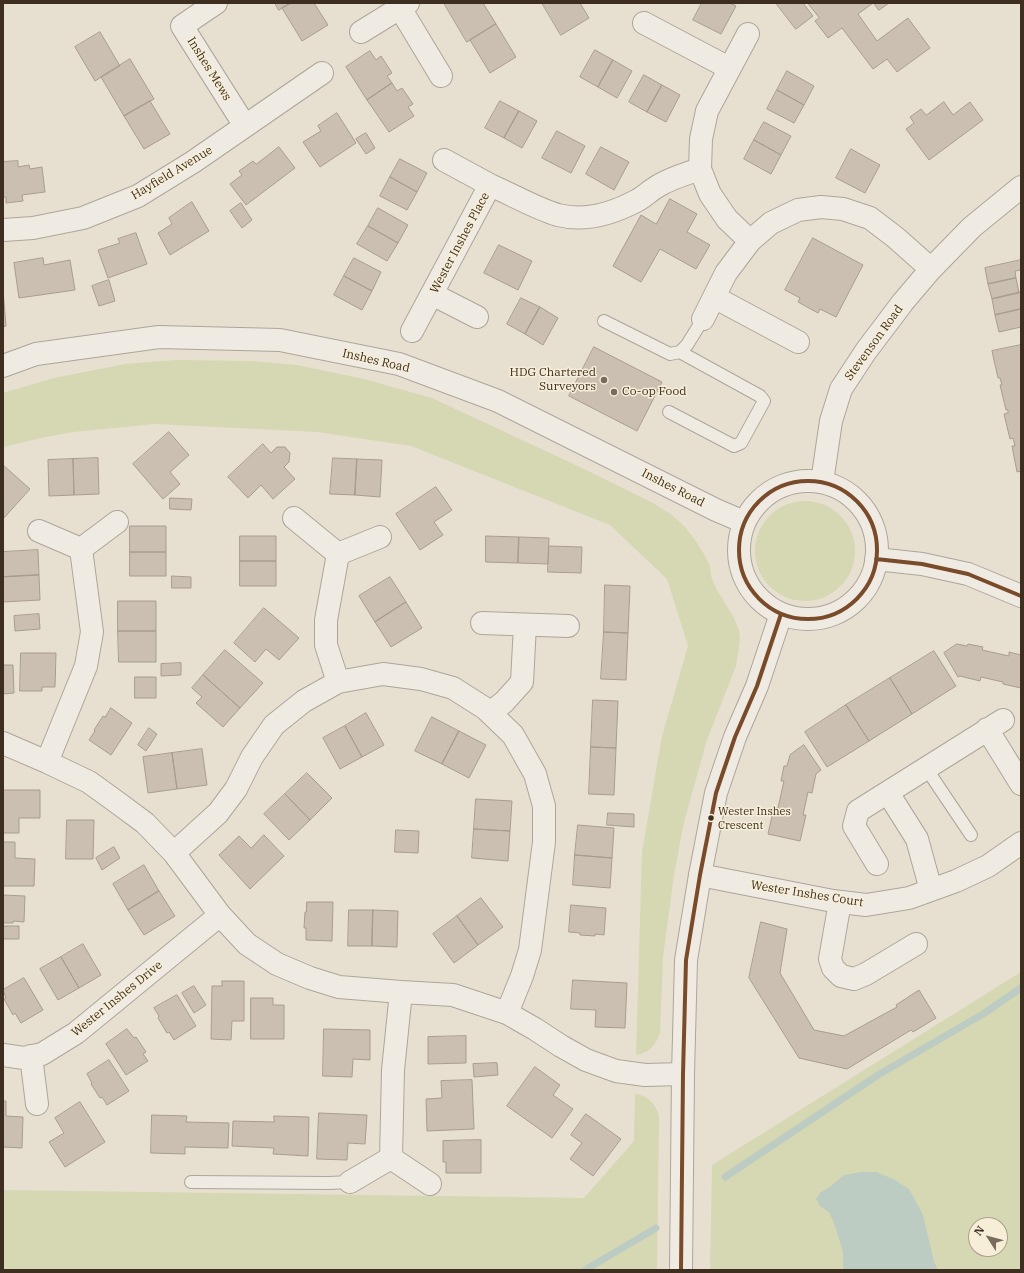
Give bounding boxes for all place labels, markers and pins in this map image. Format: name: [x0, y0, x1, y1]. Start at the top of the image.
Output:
place label: HDG Chartered Surveyors: [509, 366, 596, 394]
marker: HDG Chartered Surveyors: [599, 375, 609, 385]
place label: Co-op Food: [622, 385, 687, 399]
marker: Co-op Food: [609, 387, 619, 397]
place label: Wester Inshes Crescent: [718, 805, 791, 831]
marker: Wester Inshes Crescent: [706, 813, 716, 823]

